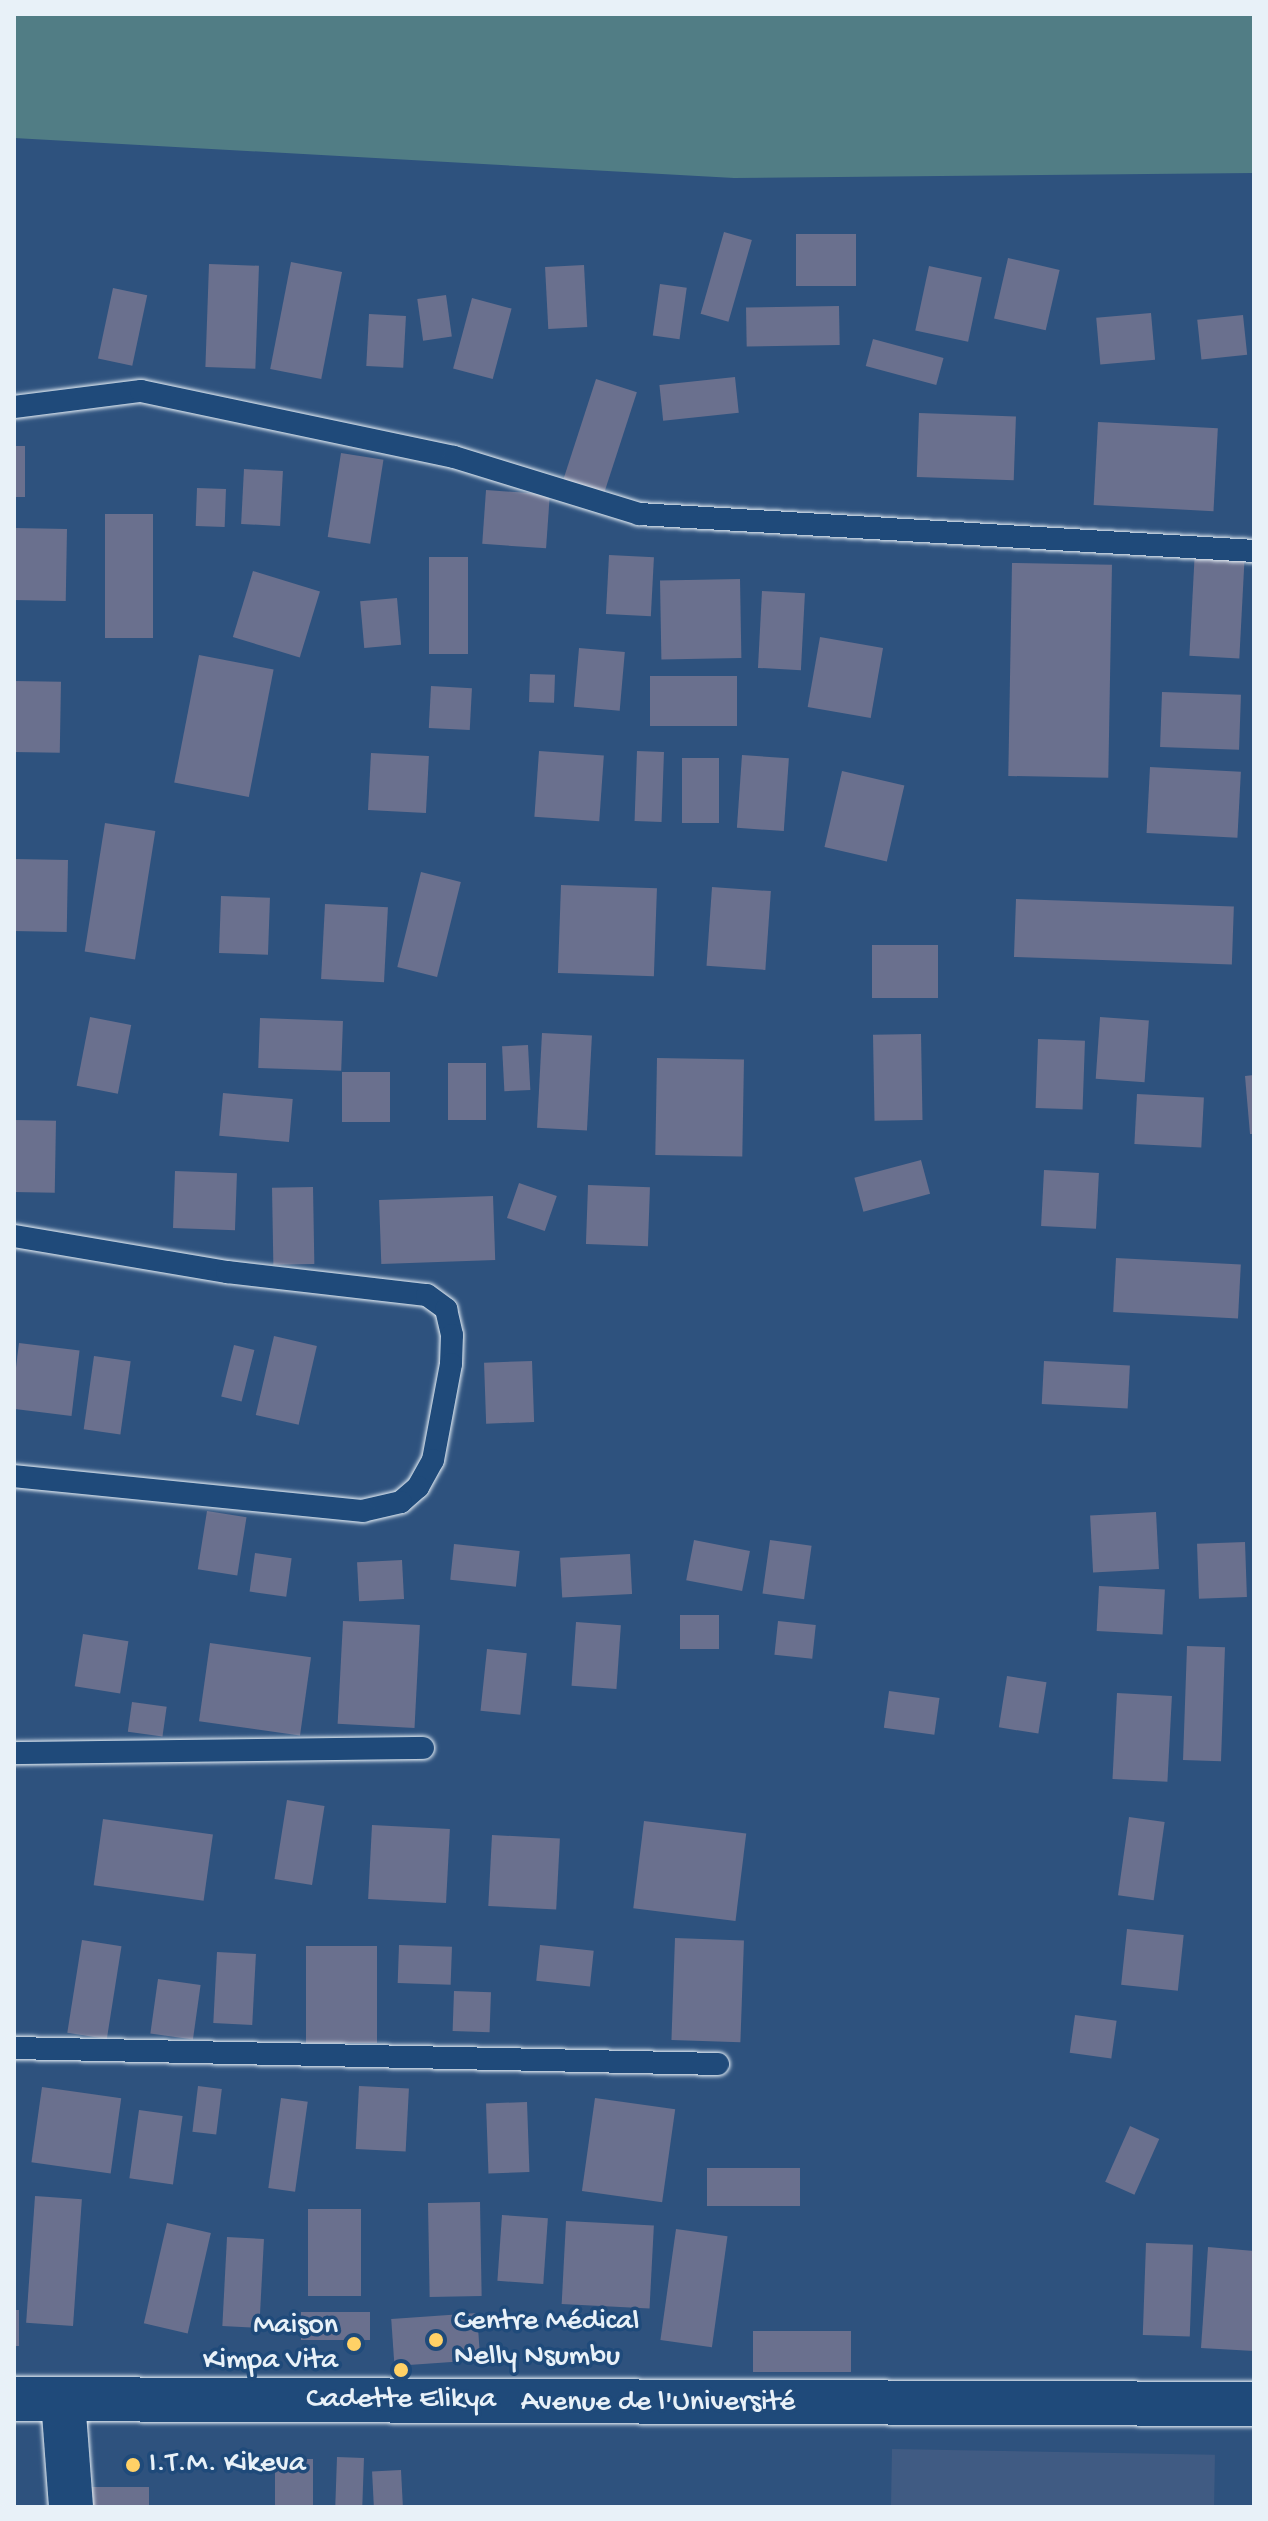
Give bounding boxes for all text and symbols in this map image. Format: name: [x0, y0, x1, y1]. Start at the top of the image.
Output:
place label: Centre Médical Nelly Nsumbu: [454, 2305, 639, 2376]
place label: Maison Kimpa Vita: [203, 2309, 338, 2380]
marker: Centre Médical Nelly Nsumbu: [425, 2329, 447, 2351]
marker: Maison Kimpa Vita: [345, 2335, 363, 2353]
marker: Cadette Elikya: [392, 2361, 410, 2379]
place label: Cadette Elikya: [306, 2383, 496, 2419]
street label: Avenue de l'Université: [521, 2386, 795, 2422]
place label: I.T.M. Kikeva: [149, 2447, 306, 2483]
marker: I.T.M. Kikeva: [124, 2456, 142, 2474]

